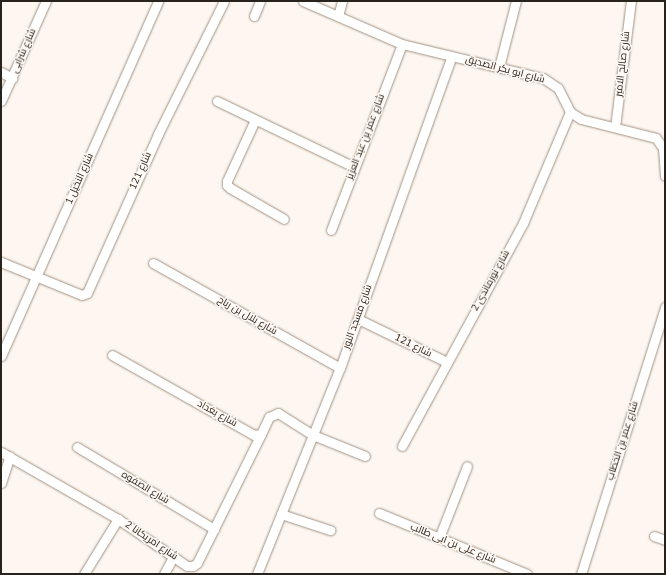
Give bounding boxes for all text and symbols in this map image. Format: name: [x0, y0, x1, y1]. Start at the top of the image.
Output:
street label: شارع شرابى: [9, 27, 39, 75]
street label: شارع صالح الامير: [613, 30, 633, 98]
street label: شارع ابو بكر الصديق: [464, 54, 546, 86]
street label: شارع عمر بن عبد العزيز: [344, 93, 388, 181]
street label: شارع 121: [127, 150, 155, 192]
street label: شارع النخيل 1: [63, 152, 97, 206]
street label: شارع نورماندى 2: [469, 248, 513, 314]
street label: شارع مسجد النور: [341, 283, 375, 351]
street label: شارع بلال بن رباح: [215, 294, 279, 338]
street label: شارع 121: [392, 332, 434, 360]
street label: شارع بغداد: [195, 398, 239, 430]
street label: شارع عمر بن الخطاب: [605, 400, 641, 482]
street label: شارع الصفوه: [119, 469, 171, 507]
street label: شارع امريكانا 2: [122, 519, 180, 563]
street label: شارع على بن ابى طالب: [408, 521, 498, 567]

